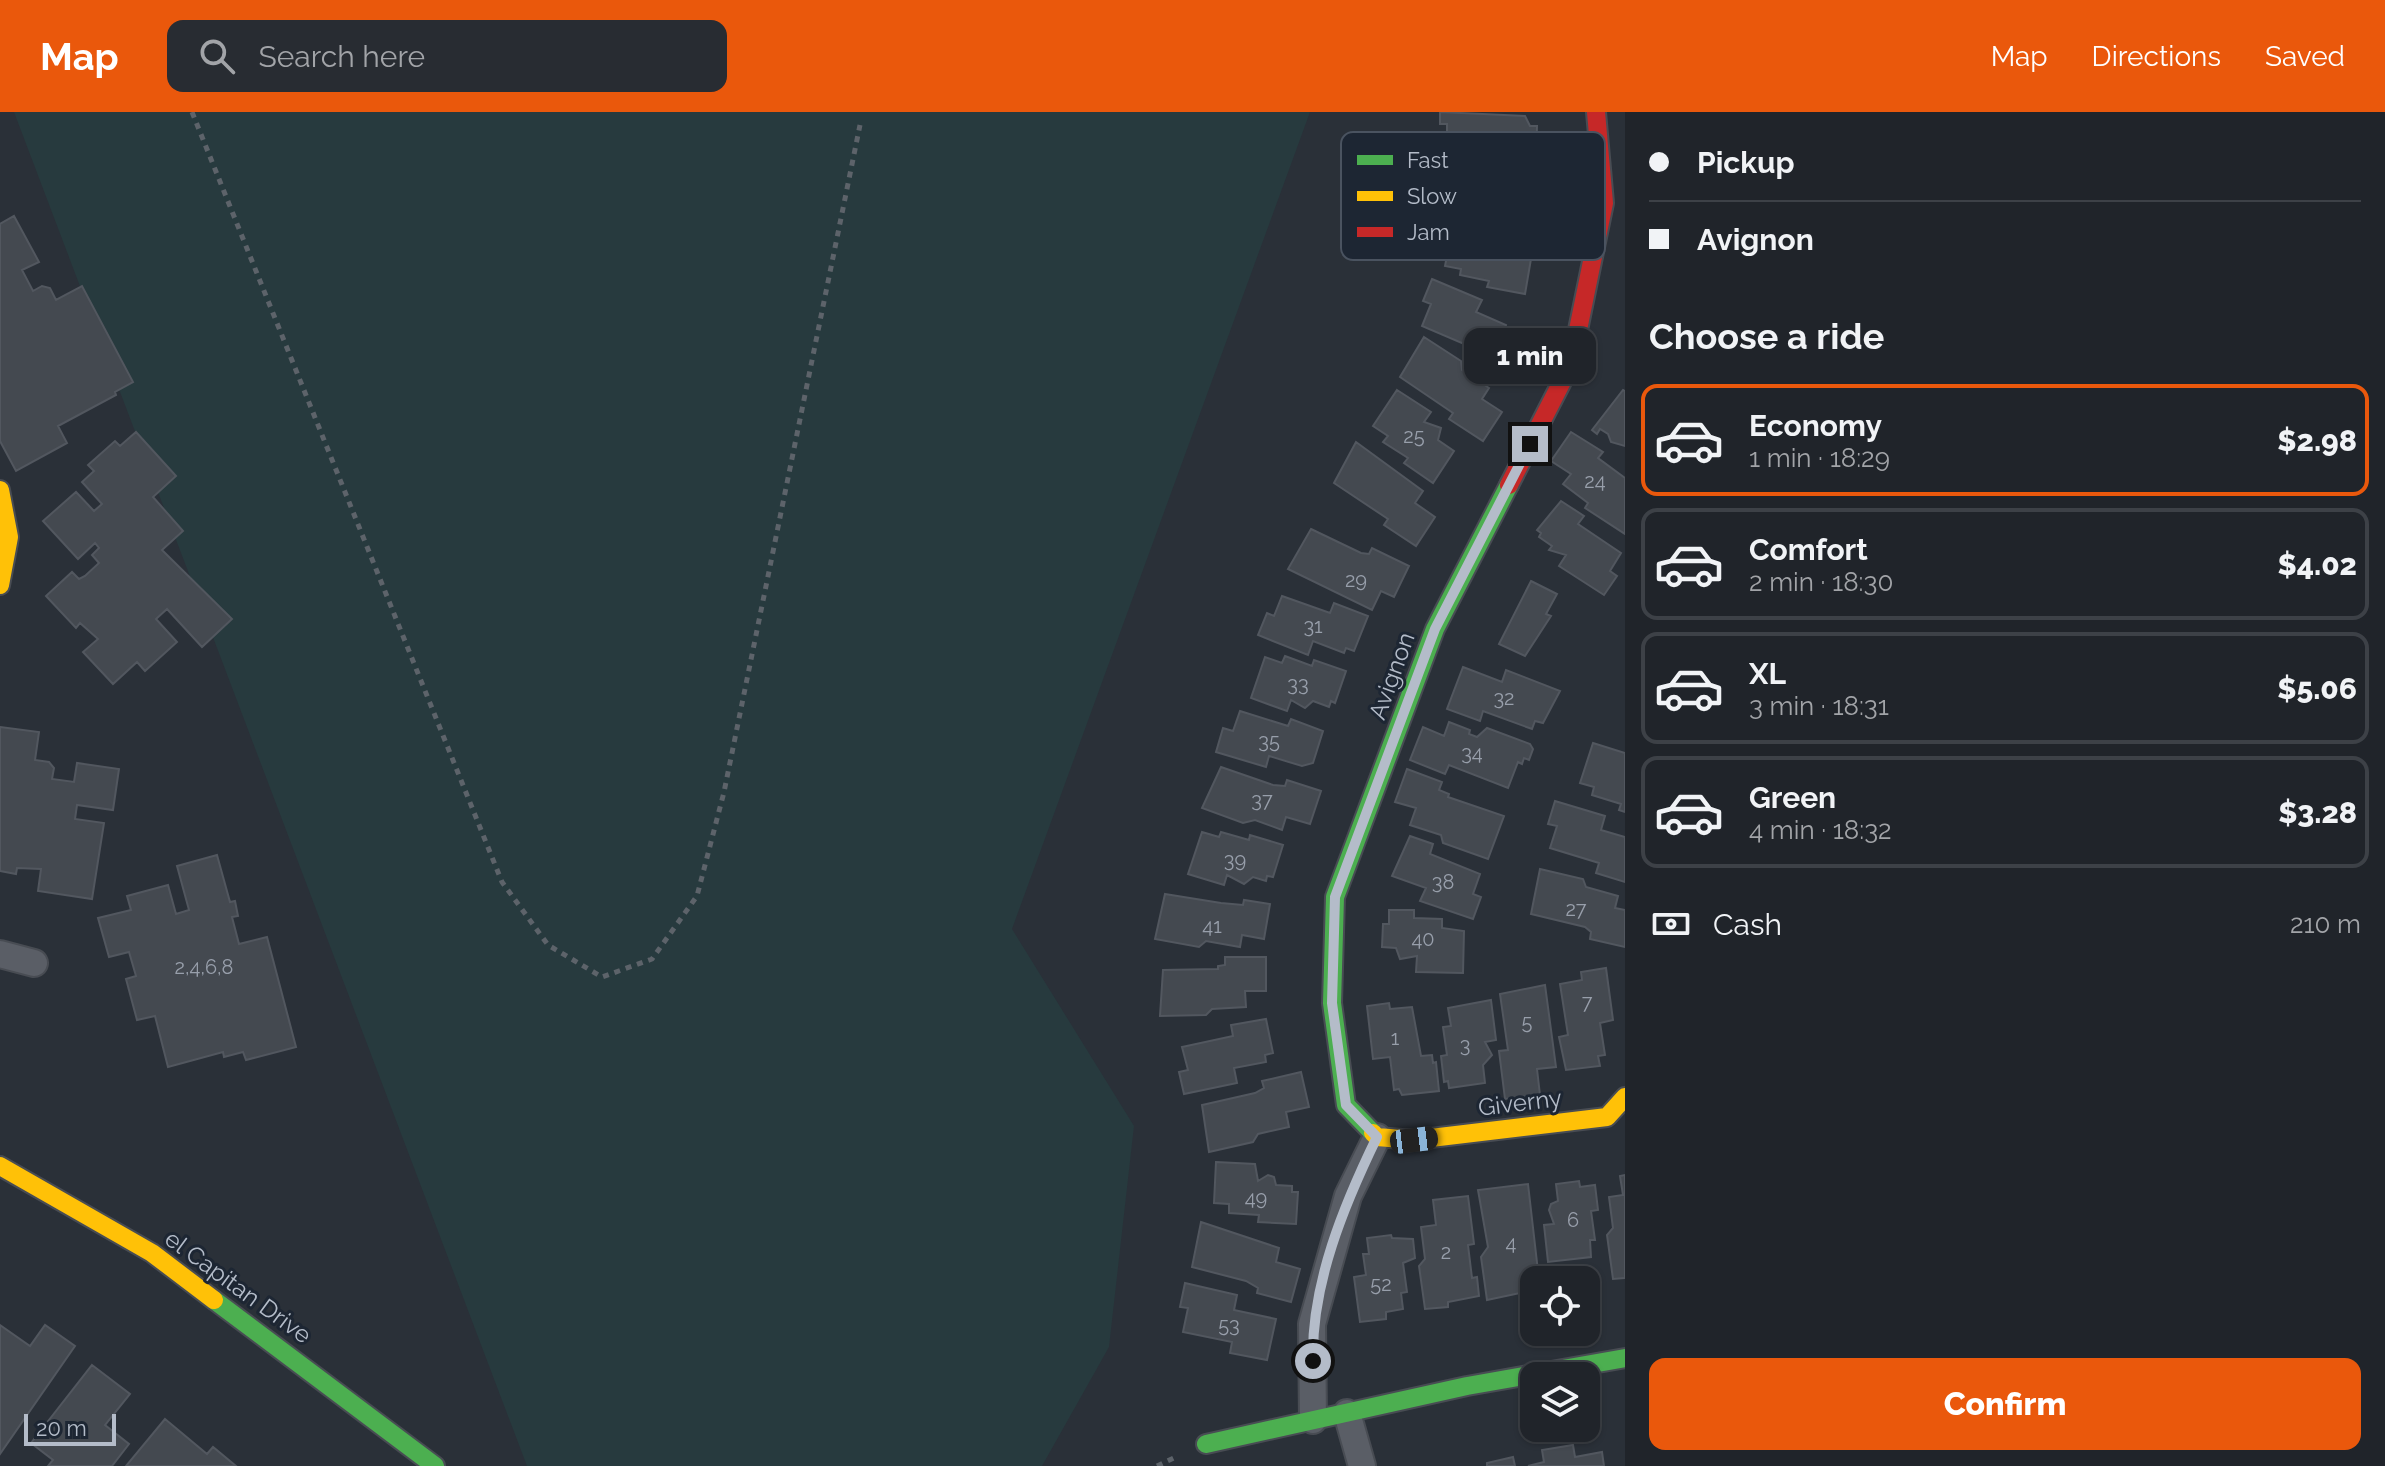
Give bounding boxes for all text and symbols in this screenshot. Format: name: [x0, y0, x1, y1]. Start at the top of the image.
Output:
search box: [167, 20, 727, 92]
text: Map: [40, 34, 119, 79]
icon: search: [195, 34, 239, 78]
text: Search here: [259, 39, 425, 74]
text: Map: [1991, 40, 2048, 73]
text: Directions: [2092, 40, 2221, 73]
text: Saved: [2265, 40, 2345, 73]
legend: [1341, 132, 1605, 260]
text: Pickup: [1697, 145, 1795, 180]
text: Fast: [1407, 147, 1449, 173]
text: Slow: [1407, 183, 1457, 209]
text: Jam: [1407, 219, 1450, 245]
text: Avignon: [1697, 222, 1814, 257]
text: Choose a ride: [1649, 315, 1884, 357]
callout: 1 min: [1464, 328, 1596, 384]
text: 1 min: [1497, 341, 1563, 371]
icon: car: [1653, 404, 1725, 476]
text: Economy: [1749, 408, 1882, 443]
text: $2.98: [2277, 423, 2357, 458]
house number: 25: [1403, 424, 1425, 448]
route end: [1512, 426, 1548, 462]
text: 1 min · 18:29: [1749, 443, 1890, 473]
house number: 24: [1584, 469, 1606, 493]
icon: car: [1653, 528, 1725, 600]
text: Comfort: [1749, 532, 1868, 567]
text: $4.02: [2277, 547, 2357, 582]
text: 2 min · 18:30: [1749, 567, 1893, 597]
house number: 29: [1345, 568, 1367, 592]
house number: 31: [1303, 614, 1323, 638]
street label: Avignon: [1362, 628, 1421, 723]
icon: car: [1653, 652, 1725, 724]
text: XL: [1749, 656, 1786, 691]
text: $5.06: [2277, 671, 2357, 706]
house number: 33: [1287, 672, 1309, 696]
house number: 32: [1493, 686, 1515, 710]
text: 3 min · 18:31: [1749, 691, 1889, 721]
house number: 35: [1258, 729, 1280, 753]
house number: 34: [1461, 741, 1483, 765]
icon: car: [1653, 776, 1725, 848]
text: Green: [1749, 780, 1836, 815]
house number: 37: [1251, 788, 1273, 812]
text: $3.28: [2278, 795, 2357, 830]
text: 4 min · 18:32: [1749, 815, 1892, 845]
house number: 39: [1224, 848, 1246, 872]
house number: 38: [1432, 870, 1454, 894]
house number: 27: [1565, 897, 1587, 921]
icon: cash: [1649, 902, 1693, 946]
text: Cash: [1713, 907, 1782, 942]
text: 210 m: [2290, 909, 2361, 939]
house number: 41: [1202, 914, 1222, 938]
house number: 40: [1411, 927, 1435, 951]
house number: 2,4,6,8: [175, 955, 233, 979]
house number: 7: [1582, 990, 1593, 1014]
house number: 5: [1522, 1010, 1533, 1034]
house number: 1: [1391, 1026, 1400, 1050]
house number: 3: [1460, 1033, 1470, 1057]
street label: Giverny: [1476, 1083, 1563, 1122]
car: [1389, 1125, 1439, 1155]
house number: 49: [1245, 1186, 1267, 1210]
house number: 6: [1567, 1208, 1579, 1232]
street label: el Capitan Drive: [159, 1224, 317, 1349]
house number: 4: [1506, 1231, 1517, 1255]
house number: 2: [1441, 1240, 1451, 1264]
map controls: [1520, 1266, 1600, 1442]
button: locate: [1520, 1266, 1600, 1346]
house number: 52: [1370, 1272, 1392, 1296]
house number: 53: [1218, 1313, 1240, 1337]
route start: [1295, 1343, 1331, 1379]
button: Confirm: [1649, 1358, 2361, 1450]
button: layers: [1520, 1362, 1600, 1442]
scale bar: [24, 1410, 116, 1446]
text: 20 m: [36, 1415, 87, 1441]

